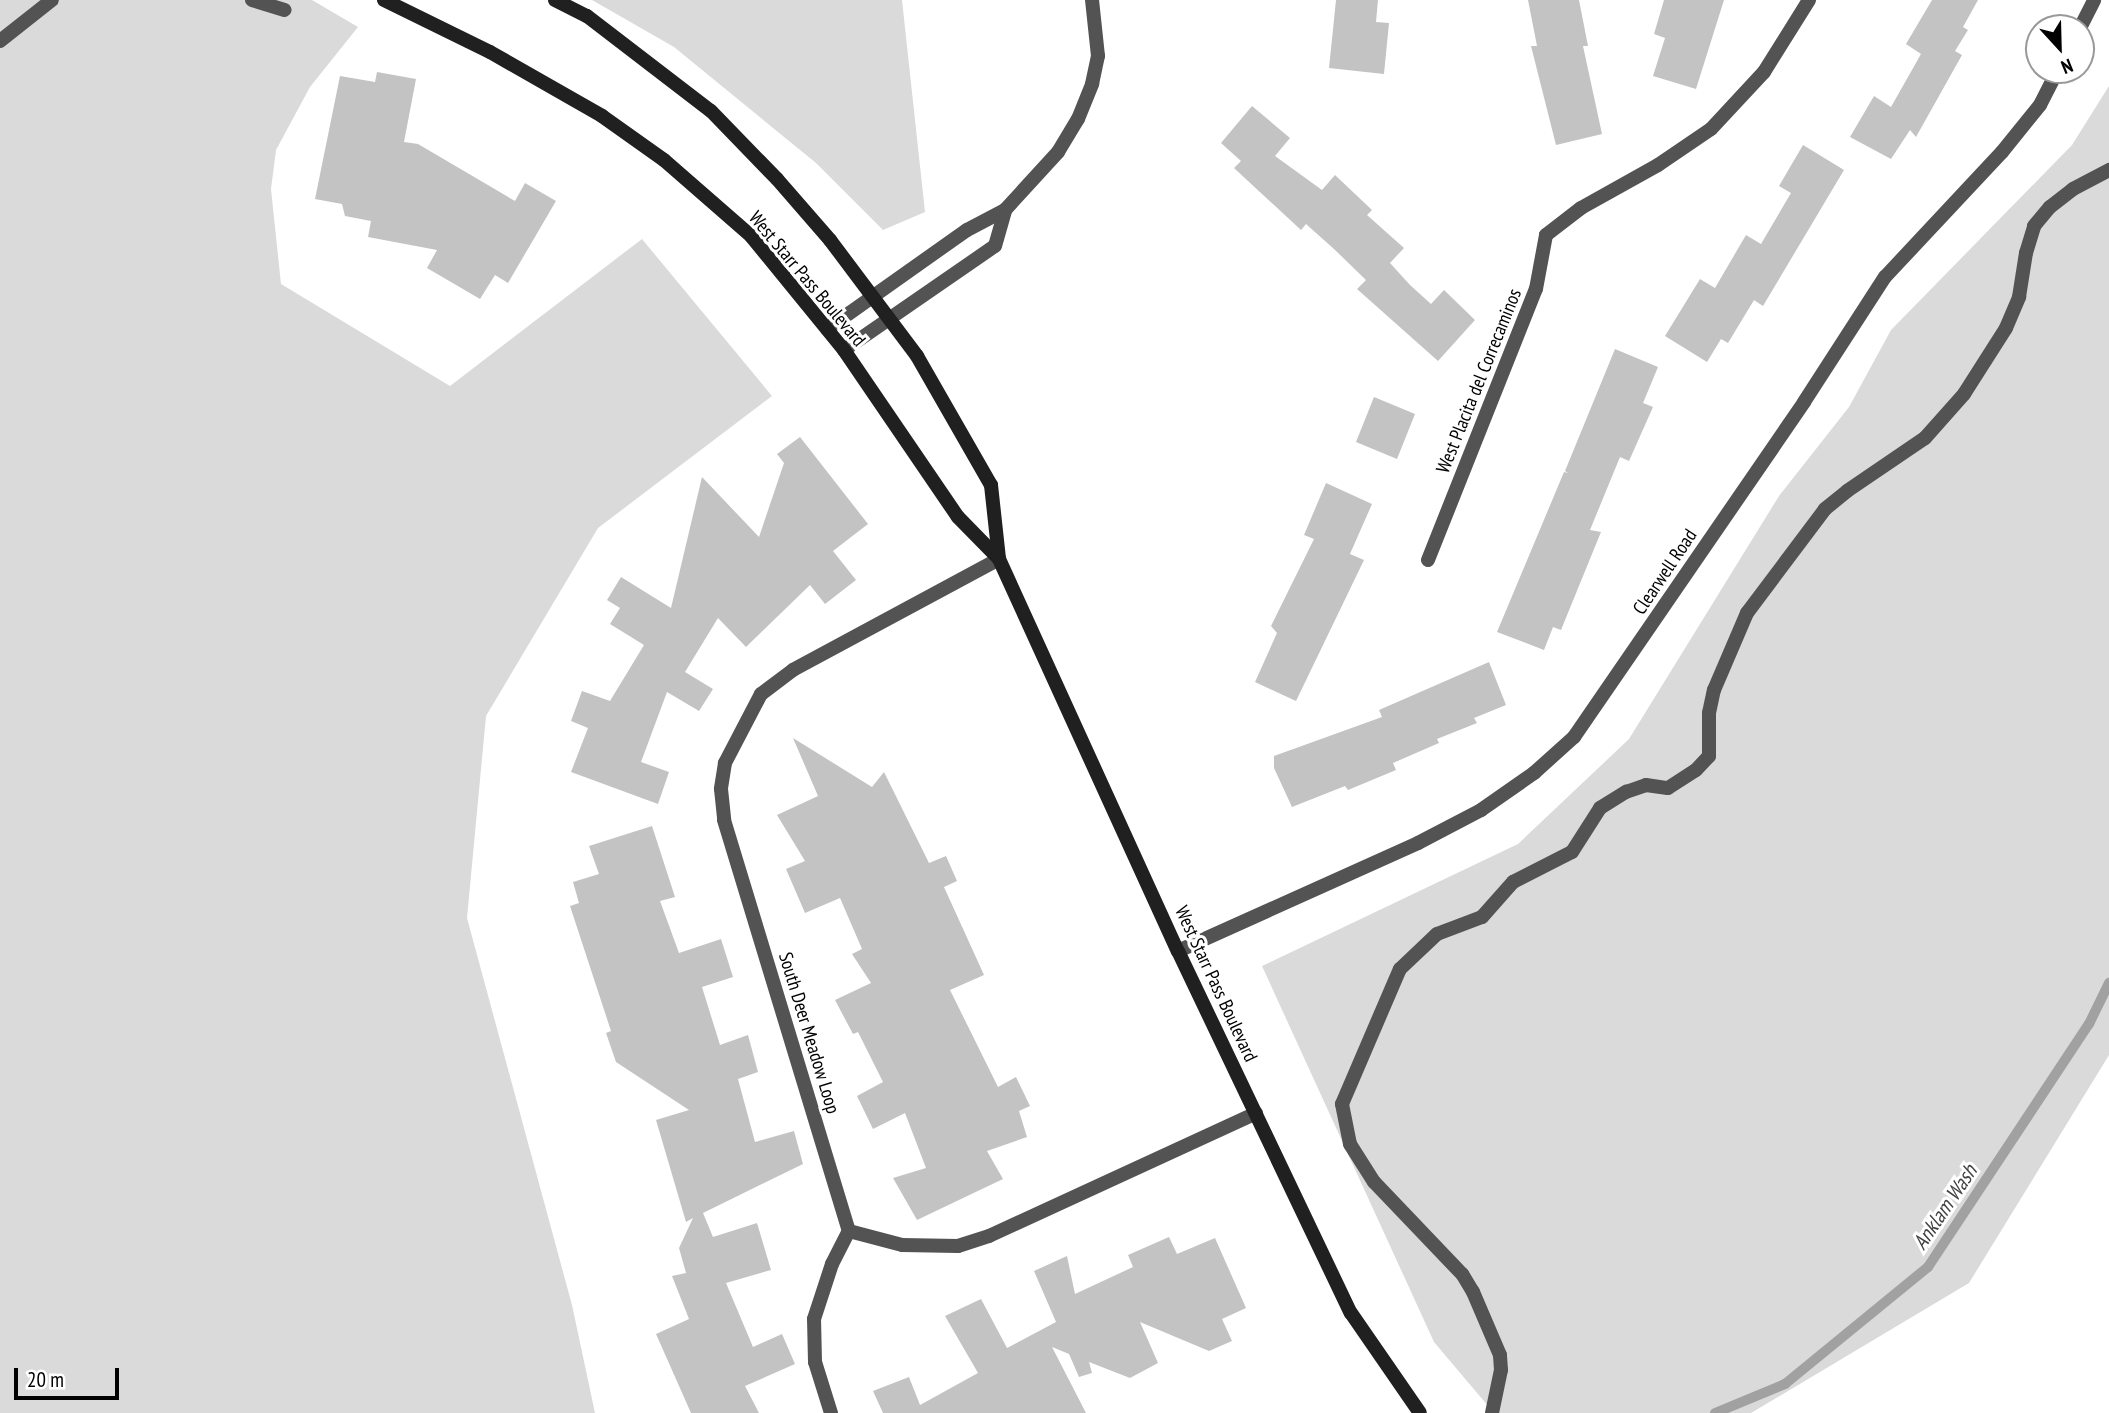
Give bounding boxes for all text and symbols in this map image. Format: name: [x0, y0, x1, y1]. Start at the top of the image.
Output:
north arrow: [2025, 14, 2095, 84]
text: N: [2058, 54, 2076, 80]
street label: West Starr Pass Boulevard: [744, 207, 870, 351]
street label: West Placita del Correcaminos: [1432, 286, 1526, 476]
street label: Clearwell Road: [1628, 525, 1702, 619]
street label: West Starr Pass Boulevard: [1170, 902, 1262, 1066]
street label: South Deer Meadow Loop: [774, 949, 844, 1117]
water label: Anklam Wash: [1907, 1160, 1983, 1254]
scale bar: [18, 1354, 122, 1398]
text: 20 m: [27, 1366, 64, 1393]

